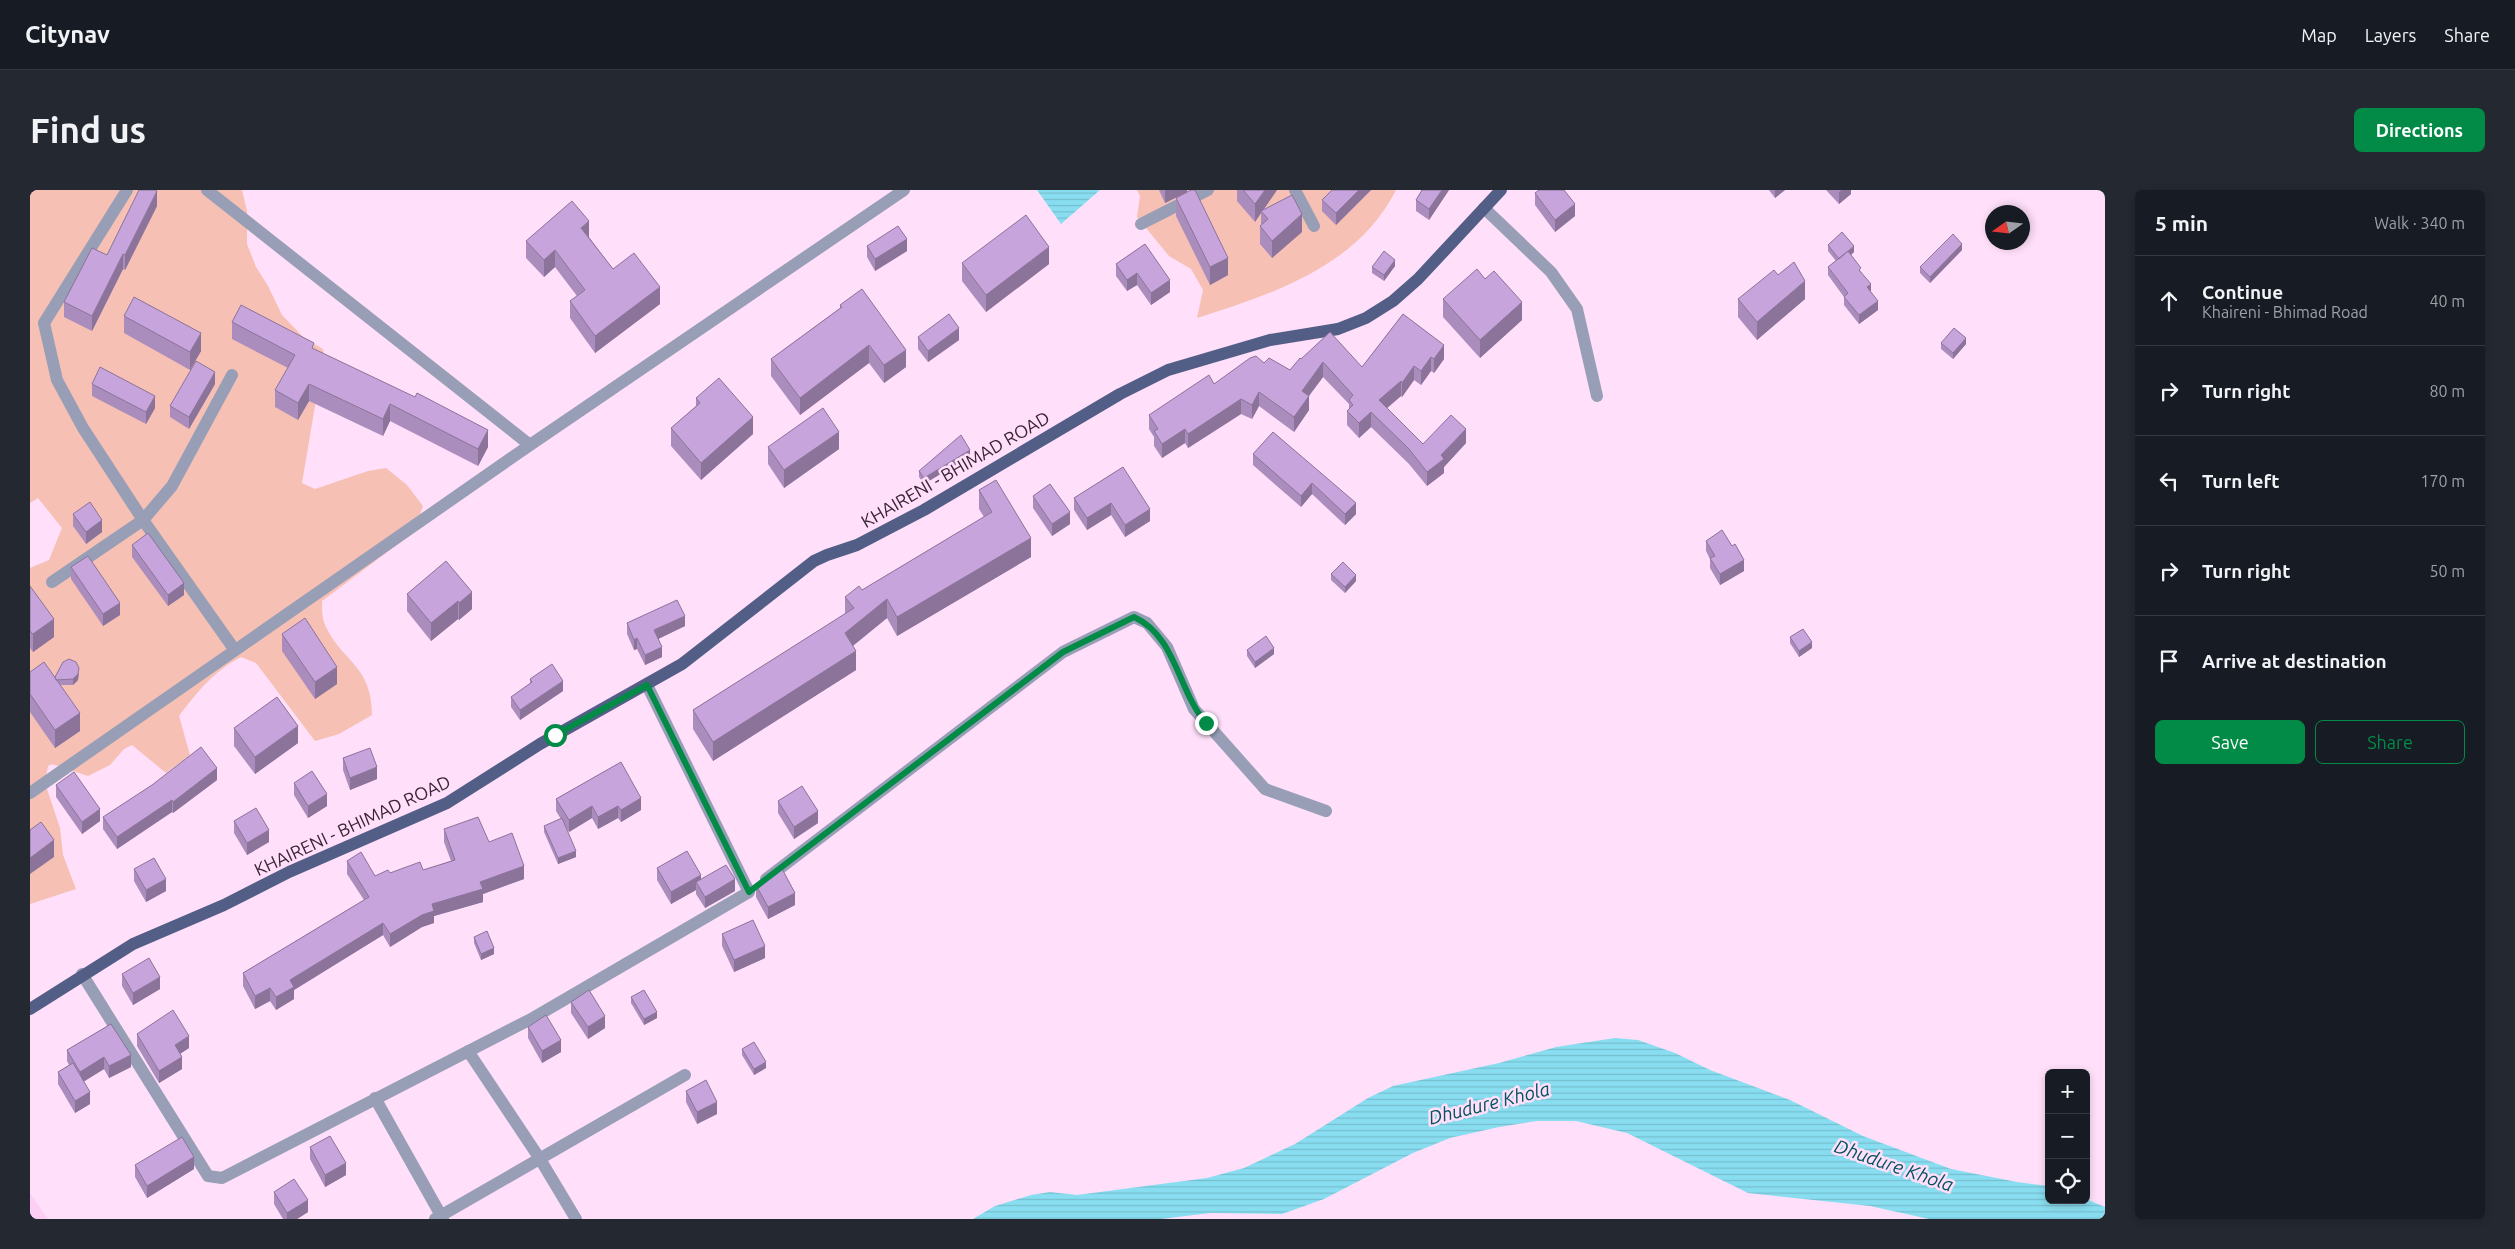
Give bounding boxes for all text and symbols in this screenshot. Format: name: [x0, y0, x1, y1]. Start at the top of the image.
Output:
text: Citynav: [25, 21, 110, 48]
text: Map: [2301, 25, 2337, 45]
text: Layers: [2365, 25, 2416, 45]
text: Share: [2444, 25, 2490, 45]
button: Directions: [2354, 108, 2485, 152]
text: Find us: [30, 110, 146, 150]
north arrow: [1985, 205, 2030, 250]
text: 5 min: [2155, 211, 2208, 235]
text: Walk · 340 m: [2374, 214, 2465, 232]
text: Continue: [2202, 281, 2283, 303]
icon: ahead: [2155, 287, 2183, 315]
text: 40 m: [2429, 292, 2465, 310]
text: Khaireni - Bhimad Road: [2202, 303, 2368, 321]
icon: right: [2155, 377, 2183, 405]
text: Turn right: [2202, 380, 2290, 402]
text: 80 m: [2429, 382, 2465, 400]
street label: KHAIRENI - BHIMAD ROAD: [857, 407, 1053, 531]
icon: left: [2155, 467, 2183, 495]
text: Turn left: [2202, 470, 2280, 492]
text: 170 m: [2420, 472, 2465, 490]
icon: right: [2155, 557, 2183, 585]
text: Turn right: [2202, 560, 2290, 582]
text: 50 m: [2429, 562, 2465, 580]
icon: arrive: [2155, 647, 2183, 675]
text: Arrive at destination: [2202, 650, 2387, 672]
route end: [1195, 712, 1218, 735]
button: Save: [2155, 720, 2305, 764]
button: Share: [2315, 720, 2465, 764]
route start: [544, 724, 567, 747]
street label: KHAIRENI - BHIMAD ROAD: [251, 771, 453, 879]
map controls: [2045, 1069, 2090, 1204]
button: +: [2045, 1069, 2090, 1114]
water label: Dhudure Khola: [1426, 1077, 1552, 1129]
button: −: [2045, 1114, 2090, 1159]
water label: Dhudure Khola: [1832, 1134, 1956, 1196]
button: locate: [2045, 1159, 2090, 1204]

